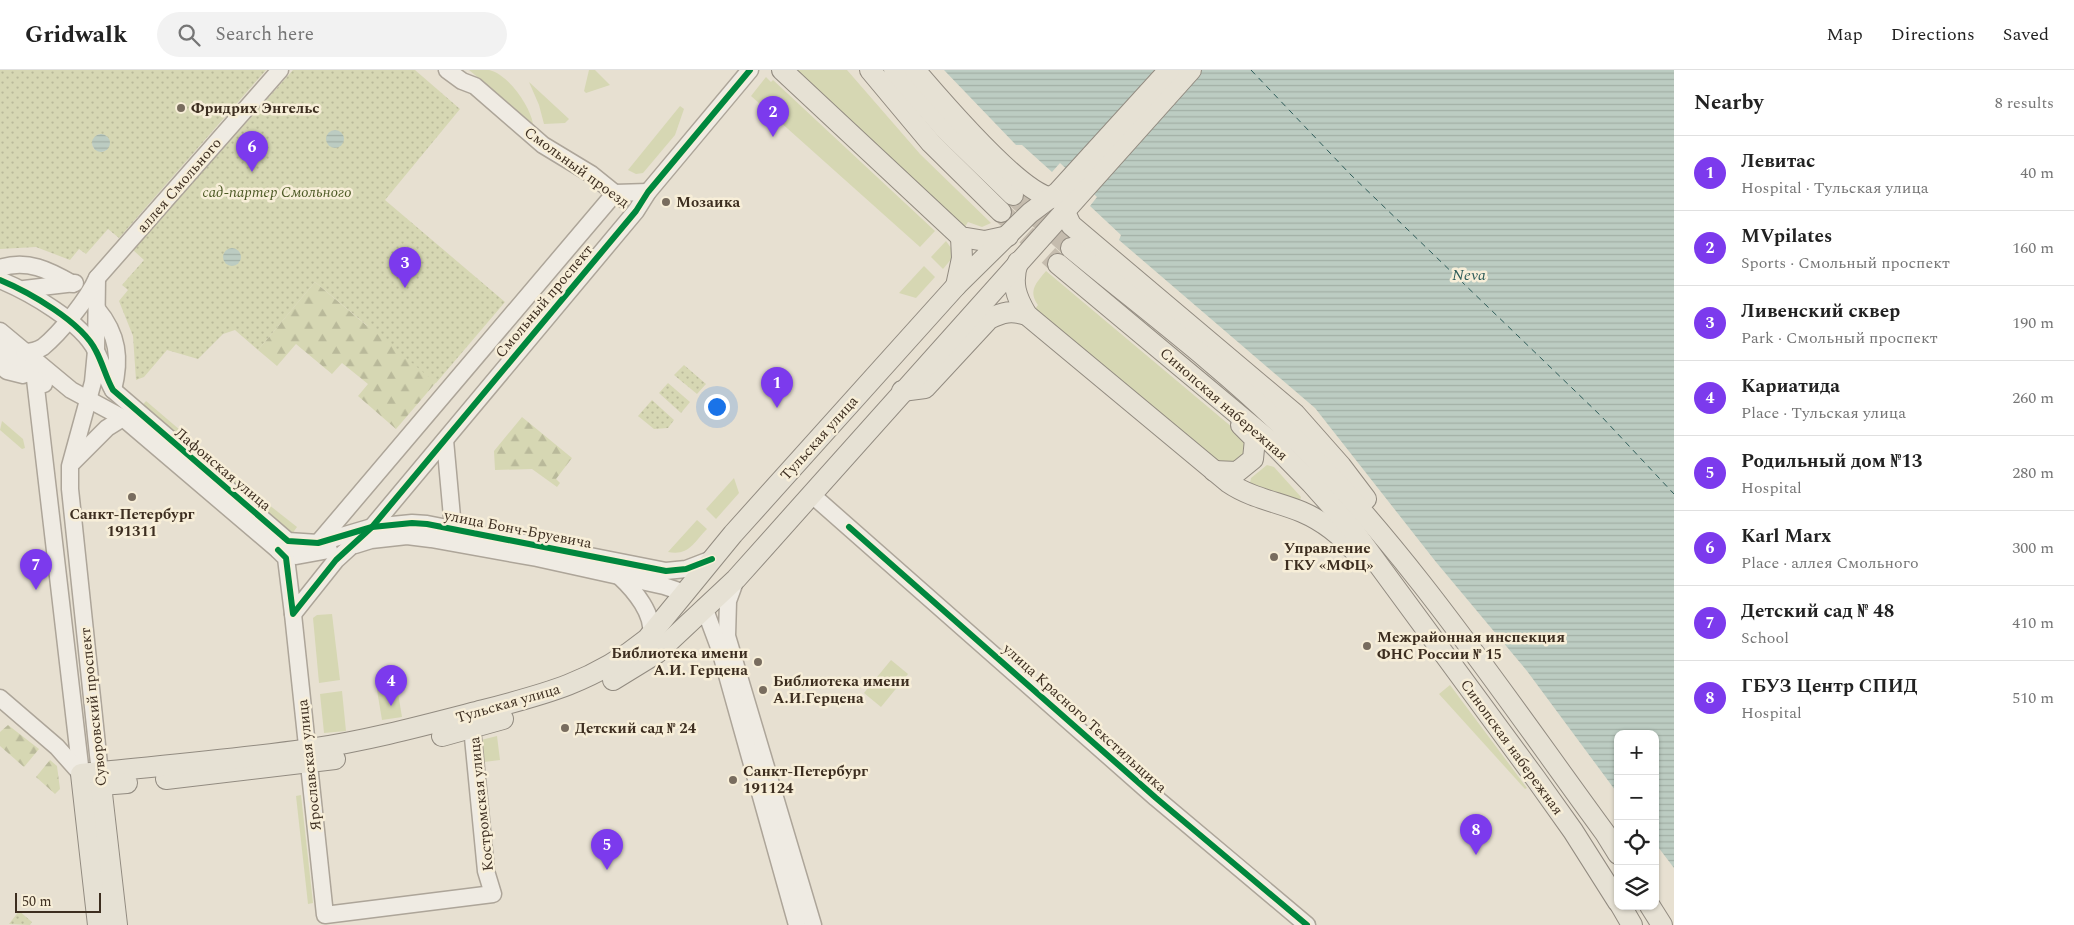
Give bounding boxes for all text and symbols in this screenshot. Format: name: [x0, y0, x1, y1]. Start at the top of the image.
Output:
search box: [157, 12, 507, 57]
text: Gridwalk: [25, 17, 127, 53]
text: Search here: [215, 20, 314, 49]
icon: search: [175, 21, 203, 49]
text: Map: [1827, 21, 1863, 48]
text: Directions: [1891, 21, 1975, 48]
text: Saved: [2003, 21, 2049, 48]
text: Nearby: [1694, 87, 1764, 119]
text: 8 results: [1995, 91, 2054, 115]
pin: 2: [757, 96, 789, 137]
place label: Фридрих Энгельс: [191, 97, 320, 120]
marker: Фридрих Энгельс: [175, 102, 187, 114]
street label: Смольный проезд: [519, 121, 634, 214]
pin: 6: [236, 131, 268, 172]
street label: аллея Смольного: [131, 133, 227, 238]
text: Левитас: [1741, 147, 1815, 176]
text: 1: [1706, 161, 1714, 185]
text: 40 m: [2020, 161, 2054, 185]
text: Hospital · Тульская улица: [1741, 176, 1929, 200]
park label: сад-партер Смольного: [202, 181, 352, 204]
place label: Мозаика: [676, 191, 741, 214]
marker: Мозаика: [660, 196, 672, 208]
text: MVpilates: [1741, 222, 1832, 251]
text: 2: [1706, 236, 1714, 260]
text: 160 m: [2012, 236, 2054, 260]
street label: Смольный проспект: [490, 239, 599, 363]
pin: 3: [389, 247, 421, 288]
text: Sports · Смольный проспект: [1741, 251, 1950, 275]
water label: Neva: [1452, 263, 1486, 287]
text: Ливенский сквер: [1741, 297, 1900, 326]
text: 3: [1706, 311, 1714, 335]
text: 190 m: [2012, 311, 2054, 335]
text: Park · Смольный проспект: [1741, 326, 1938, 350]
street label: Синопская набережная: [1155, 342, 1293, 467]
pin: 1: [761, 367, 793, 408]
text: Кариатида: [1741, 372, 1840, 401]
text: 4: [1706, 386, 1714, 410]
text: 260 m: [2012, 386, 2054, 410]
street label: Тульская улица: [775, 390, 864, 486]
your location: [704, 394, 730, 420]
text: Place · Тульская улица: [1741, 401, 1906, 425]
street label: Лафонская улица: [169, 422, 277, 517]
text: Родильный дом №13: [1741, 447, 1923, 476]
text: 5: [1706, 461, 1714, 485]
text: 280 m: [2012, 461, 2054, 485]
text: Hospital: [1741, 476, 1802, 500]
marker: Санкт-Петербург 191311: [126, 491, 138, 503]
place label: Санкт-Петербург 191311: [69, 503, 195, 543]
street label: улица Бонч-Бруевича: [441, 504, 594, 555]
text: Karl Marx: [1741, 522, 1831, 551]
text: 6: [1706, 536, 1714, 560]
text: 300 m: [2012, 536, 2054, 560]
place label: Управление ГКУ «МФЦ»: [1284, 537, 1374, 577]
pin: 7: [20, 549, 52, 590]
marker: Управление ГКУ «МФЦ»: [1268, 551, 1280, 563]
text: Place · аллея Смольного: [1741, 551, 1919, 575]
text: Детский сад № 48: [1741, 597, 1894, 626]
text: 7: [1706, 611, 1714, 635]
text: 410 m: [2012, 611, 2054, 635]
street label: Суворовский проспект: [74, 626, 113, 788]
place label: Межрайонная инспекция ФНС России № 15: [1377, 626, 1565, 666]
text: School: [1741, 626, 1789, 650]
street label: улица Красного Текстильщика: [997, 637, 1172, 799]
marker: Межрайонная инспекция ФНС России № 15: [1361, 640, 1373, 652]
place label: Библиотека имени А.И. Герцена: [611, 642, 748, 682]
marker: Библиотека имени А.И. Герцена: [752, 656, 764, 668]
pin: 4: [375, 665, 407, 706]
place label: Библиотека имени А.И.Герцена: [773, 670, 910, 710]
text: ГБУЗ Центр СПИД: [1741, 672, 1918, 701]
street label: Синопская набережная: [1454, 674, 1569, 820]
street label: Тульская улица: [453, 677, 564, 729]
marker: Библиотека имени А.И.Герцена: [757, 684, 769, 696]
text: 8: [1706, 686, 1714, 710]
text: 510 m: [2012, 686, 2054, 710]
street label: Ярославская улица: [291, 697, 328, 832]
text: Hospital: [1741, 701, 1802, 725]
place label: Детский сад № 24: [575, 717, 697, 740]
marker: Детский сад № 24: [559, 722, 571, 734]
map controls: [1614, 730, 1659, 910]
button: +: [1614, 730, 1659, 775]
street label: Костромская улица: [463, 735, 500, 872]
place label: Санкт-Петербург 191124: [743, 760, 868, 800]
marker: Санкт-Петербург 191124: [727, 774, 739, 786]
button: −: [1614, 775, 1659, 820]
pin: 8: [1460, 814, 1492, 855]
button: locate: [1614, 820, 1659, 865]
pin: 5: [591, 829, 623, 870]
button: layers: [1614, 865, 1659, 910]
scale bar: [15, 890, 101, 913]
text: 50 m: [22, 891, 52, 912]

